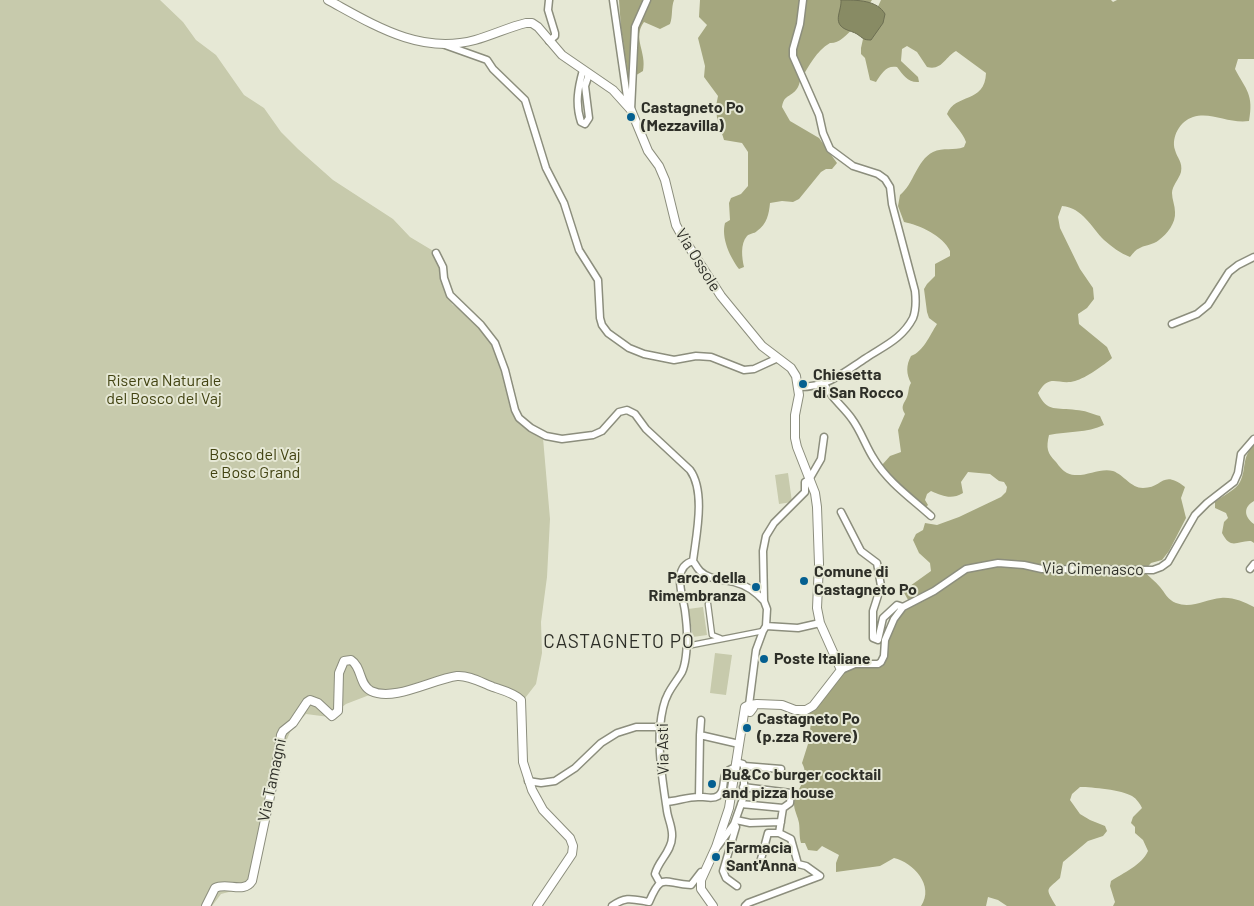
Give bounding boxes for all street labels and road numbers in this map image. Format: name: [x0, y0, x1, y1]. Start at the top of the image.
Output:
street label: Via Ossole: [671, 225, 725, 295]
street label: Via Cimenasco: [1042, 559, 1144, 579]
street label: Via Asti: [653, 723, 673, 775]
street label: Via Tamagni: [254, 737, 290, 823]

